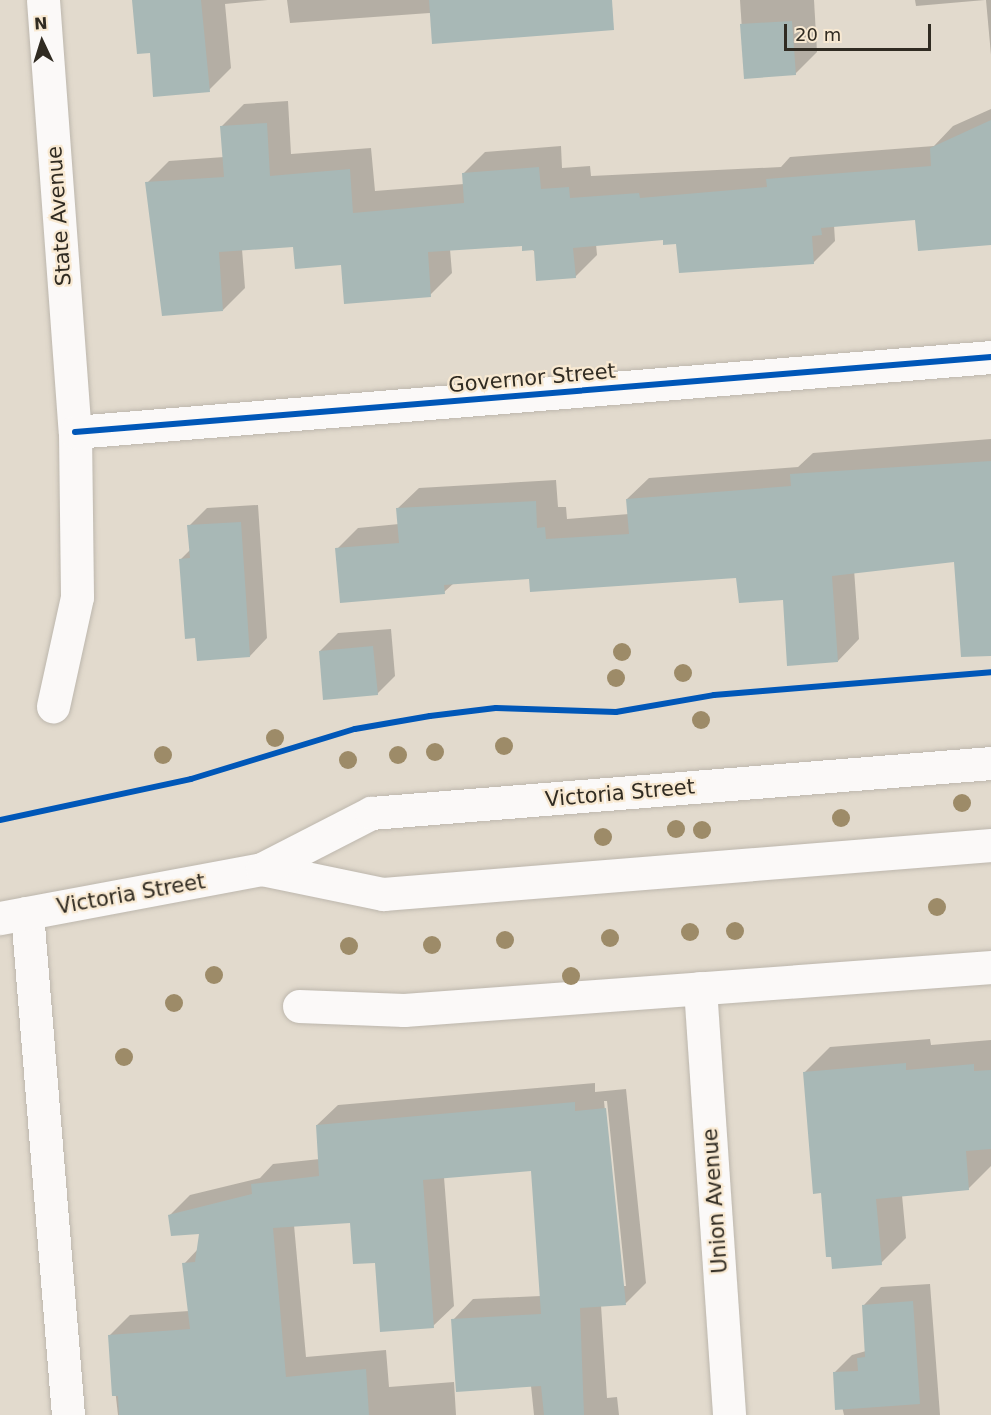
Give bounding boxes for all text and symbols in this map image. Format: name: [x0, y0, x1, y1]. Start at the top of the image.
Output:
north arrow: [12, 12, 72, 72]
scale bar: [787, 12, 934, 50]
text: N: [33, 14, 48, 33]
text: 20 m: [795, 24, 841, 45]
street label: State Avenue: [42, 145, 76, 287]
street label: Governor Street: [447, 358, 617, 398]
street label: Victoria Street: [544, 774, 696, 812]
street label: Victoria Street: [55, 869, 207, 919]
street label: Union Avenue: [697, 1128, 733, 1274]

